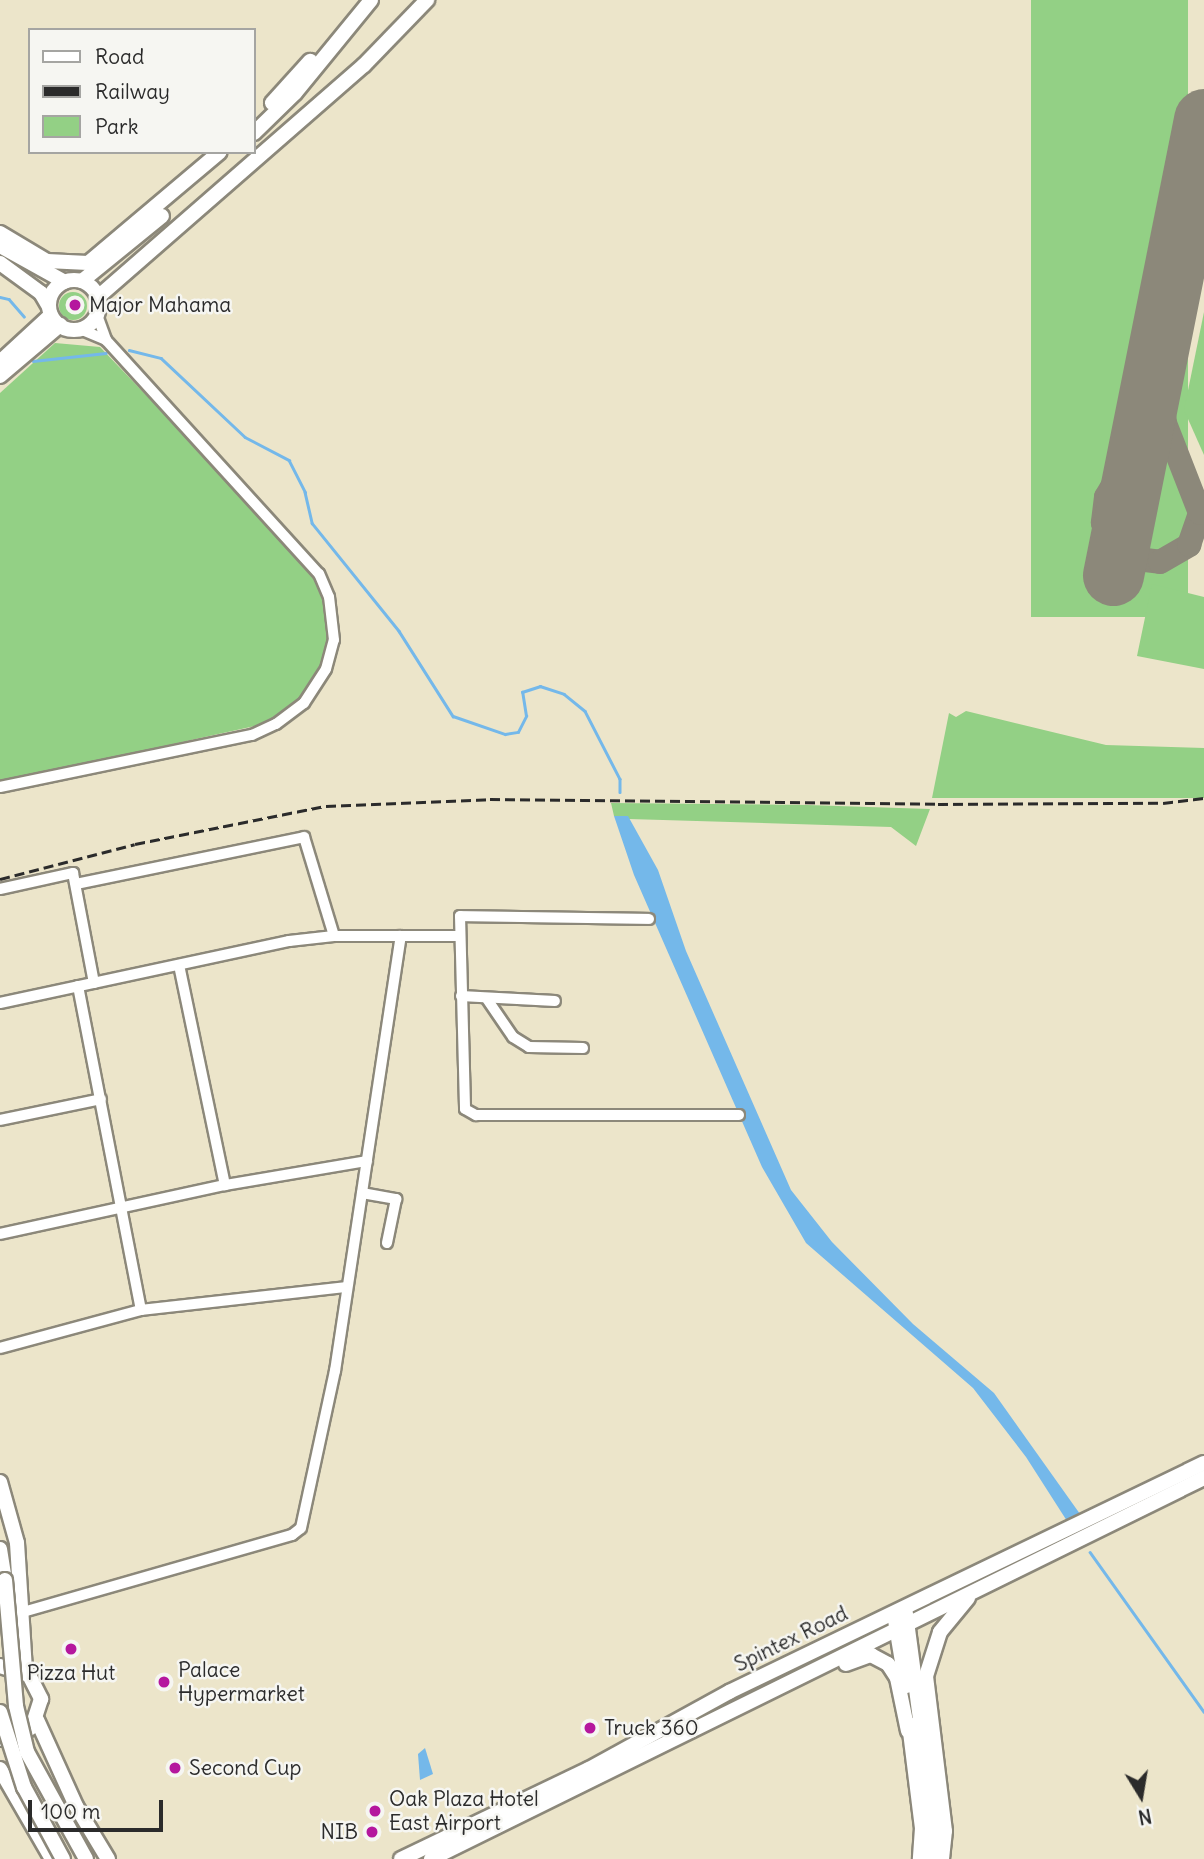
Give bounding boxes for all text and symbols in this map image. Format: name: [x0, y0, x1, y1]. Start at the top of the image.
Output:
legend: [28, 28, 256, 154]
text: Road: [95, 43, 144, 70]
text: Railway: [95, 78, 170, 105]
text: Park: [95, 113, 138, 140]
place label: Major Mahama: [89, 292, 231, 318]
marker: Major Mahama: [67, 297, 83, 313]
street label: Spintex Road: [730, 1601, 852, 1677]
marker: Pizza Hut: [63, 1641, 79, 1657]
place label: Palace Hypermarket: [178, 1657, 305, 1707]
place label: Pizza Hut: [27, 1660, 115, 1686]
marker: Palace Hypermarket: [156, 1674, 172, 1690]
place label: Truck 360: [604, 1715, 699, 1741]
marker: Truck 360: [582, 1720, 598, 1736]
place label: Second Cup: [189, 1755, 302, 1781]
marker: Second Cup: [167, 1760, 183, 1776]
north arrow: [1106, 1761, 1176, 1831]
scale bar: [32, 1786, 166, 1830]
place label: Oak Plaza Hotel East Airport: [389, 1786, 539, 1836]
text: 100 m: [41, 1798, 100, 1825]
marker: Oak Plaza Hotel East Airport: [367, 1803, 383, 1819]
text: N: [1136, 1804, 1154, 1830]
place label: NIB: [321, 1819, 358, 1845]
marker: NIB: [364, 1824, 380, 1840]

